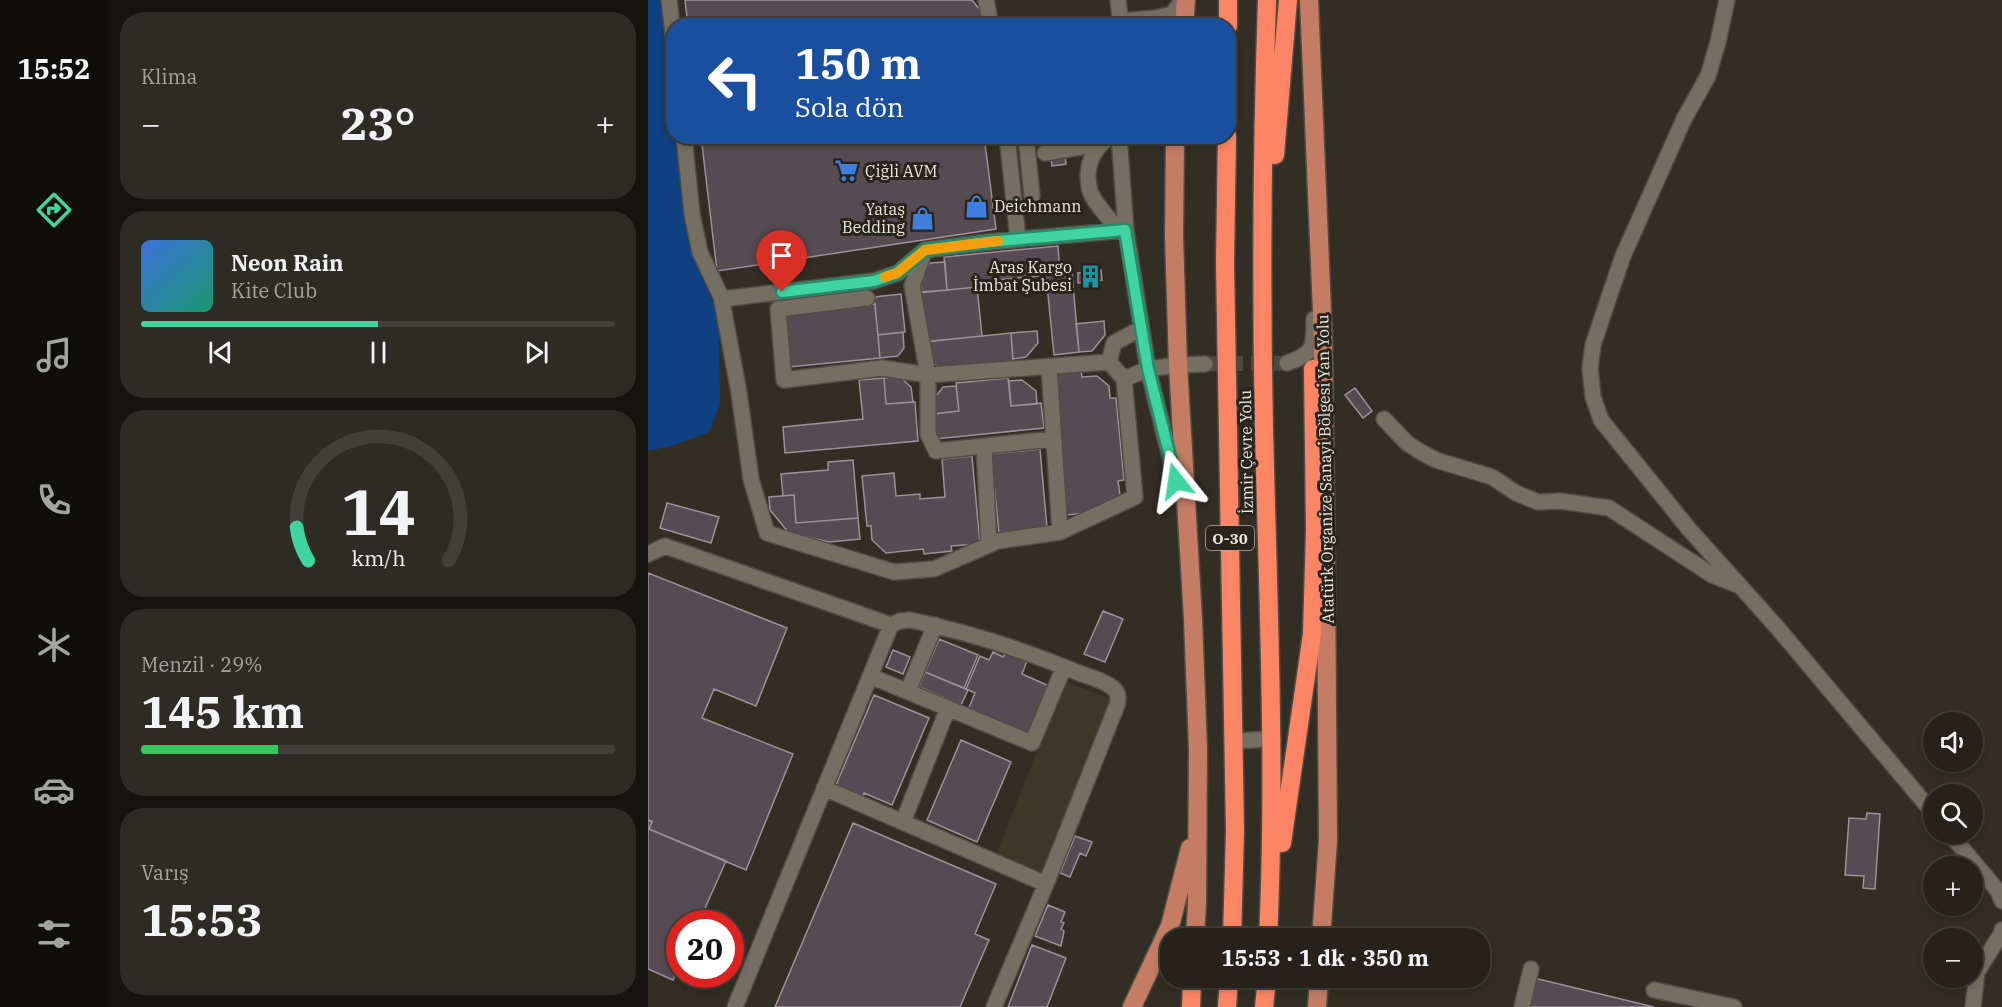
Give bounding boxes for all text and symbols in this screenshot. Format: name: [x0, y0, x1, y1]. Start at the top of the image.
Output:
text: 150 m: [795, 36, 921, 91]
icon: left: [696, 42, 774, 120]
text: 15:52: [18, 51, 90, 86]
text: Klima: [141, 63, 197, 90]
text: Sola dön: [795, 89, 904, 124]
text: 23°: [340, 94, 416, 152]
text: −: [141, 102, 161, 145]
text: +: [595, 102, 615, 145]
supermarket icon: Çiğli AVM: [834, 158, 860, 184]
place label: Çiğli AVM: [865, 161, 938, 181]
icon: directions: [33, 189, 75, 231]
shop icon: Deichmann: [963, 193, 989, 219]
place label: Deichmann: [994, 196, 1082, 216]
place label: Yataş Bedding: [842, 199, 905, 237]
shop icon: Yataş Bedding: [910, 205, 936, 231]
pin: [756, 230, 807, 292]
icon: arrive: [765, 239, 798, 272]
text: Neon Rain: [231, 248, 344, 277]
place label: Aras Kargo İmbat Şubesi: [973, 257, 1072, 295]
building icon: Aras Kargo İmbat Şubesi: [1077, 263, 1103, 289]
text: Kite Club: [231, 277, 317, 304]
street label: Atatürk Organize Sanayi Bölgesi Yan Yolu: [1312, 314, 1338, 624]
icon: music: [33, 334, 75, 376]
icon: previous: [204, 336, 237, 369]
icon: pause: [362, 336, 395, 369]
icon: next: [520, 336, 553, 369]
street label: İzmir Çevre Yolu: [1235, 390, 1257, 514]
position arrow: [1144, 449, 1208, 513]
text: 14: [341, 471, 415, 552]
icon: phone: [33, 479, 75, 521]
road number: O-30: [1206, 526, 1254, 550]
text: km/h: [351, 544, 405, 572]
icon: climate: [33, 624, 75, 666]
text: Menzil · 29%: [141, 651, 262, 678]
text: 145 km: [141, 682, 304, 740]
map controls: [1923, 712, 1983, 988]
button: sound: [1923, 712, 1983, 772]
icon: car: [33, 769, 75, 811]
button: search: [1923, 784, 1983, 844]
button: +: [1923, 856, 1983, 916]
text: Varış: [141, 859, 189, 886]
text: 15:53: [141, 890, 263, 948]
speed limit sign: 20: [666, 910, 744, 988]
icon: filters: [33, 913, 75, 955]
button: −: [1923, 928, 1983, 988]
text: 15:53 · 1 dk · 350 m: [1221, 943, 1429, 972]

